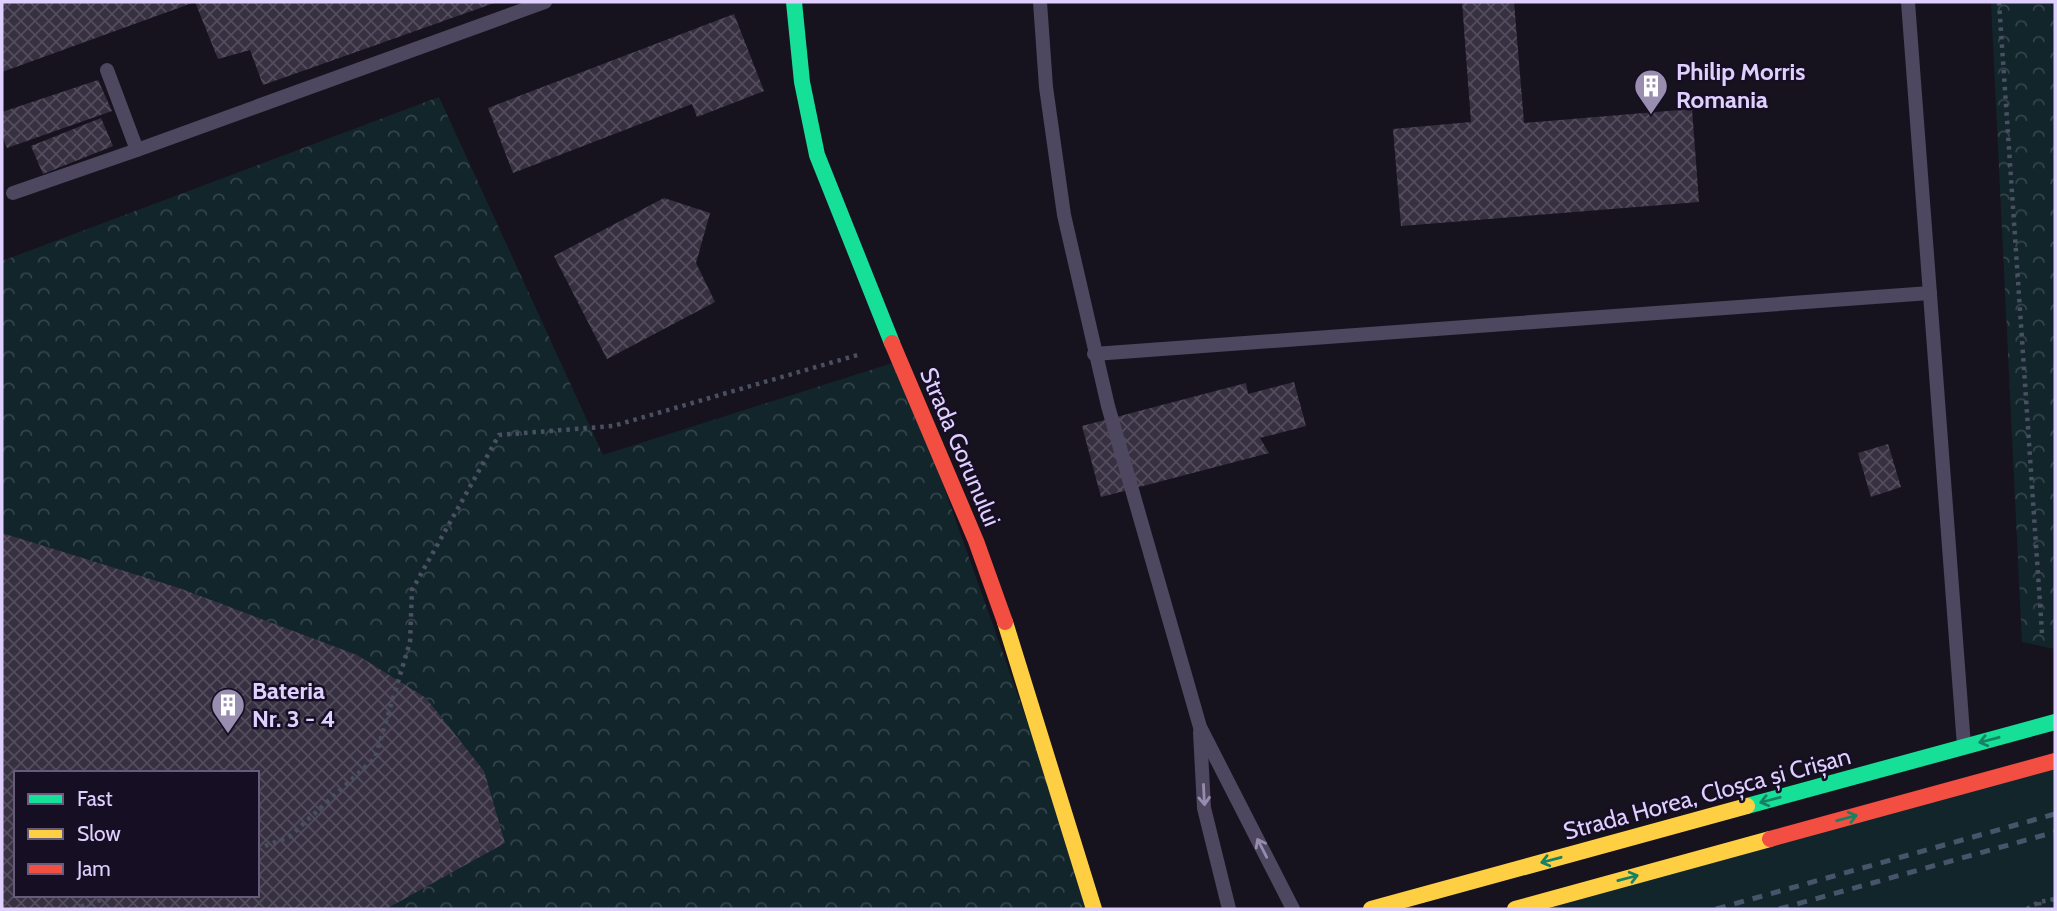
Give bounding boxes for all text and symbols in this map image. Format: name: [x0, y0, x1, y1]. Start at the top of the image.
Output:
place label: Philip Morris Romania: [1676, 57, 1805, 114]
building icon: Philip Morris Romania: [1632, 67, 1670, 116]
street label: Strada Gorunului: [914, 363, 1007, 531]
place label: Bateria Nr. 3 - 4: [252, 676, 335, 733]
building icon: Bateria Nr. 3 - 4: [209, 686, 247, 735]
one-way arrow: [1979, 734, 2001, 747]
street label: Strada Horea, Cloșca și Crișan: [1560, 741, 1854, 847]
legend: [14, 771, 259, 897]
one-way arrow: [1197, 783, 1210, 806]
text: Fast: [77, 786, 113, 811]
one-way arrow: [1759, 794, 1782, 807]
one-way arrow: [1835, 811, 1858, 824]
text: Slow: [77, 821, 121, 846]
one-way arrow: [1254, 839, 1268, 859]
one-way arrow: [1540, 854, 1562, 867]
text: Jam: [76, 856, 111, 881]
one-way arrow: [1616, 871, 1639, 884]

